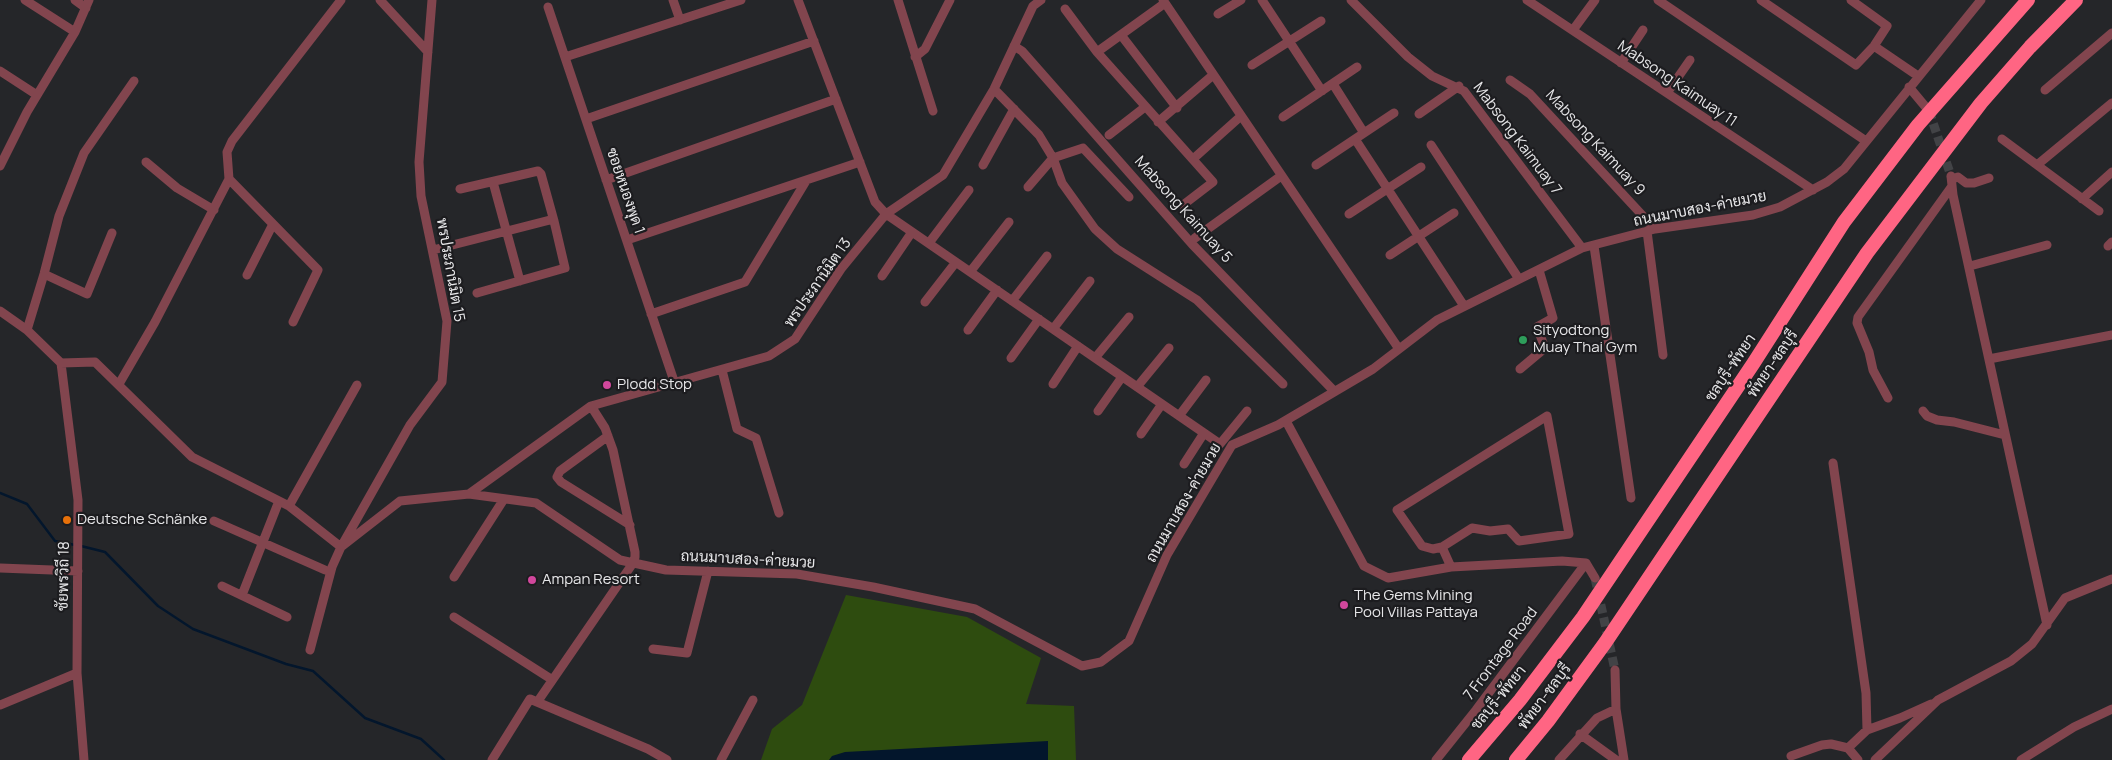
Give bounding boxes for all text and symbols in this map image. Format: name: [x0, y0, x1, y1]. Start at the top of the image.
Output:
street label: Mabsong Kaimuay 11: [1614, 37, 1740, 131]
street label: Mabsong Kaimuay 7: [1469, 79, 1565, 199]
street label: Mabsong Kaimuay 9: [1541, 86, 1649, 200]
street label: ซอยหนองพุด 1: [602, 146, 648, 236]
street label: Mabsong Kaimuay 5: [1130, 153, 1236, 267]
street label: ถนนมาบสอง-ค่ายมวย: [1632, 187, 1768, 231]
street label: พรประภานิมิต 15: [432, 217, 468, 323]
street label: พรประภานิมิต 13: [781, 235, 855, 331]
place label: Sityodtong Muay Thai Gym: [1533, 322, 1637, 357]
street label: พัทยา-ชลบุรี: [1744, 327, 1802, 401]
street label: ชลบุรี-พัทยา: [1702, 331, 1760, 405]
marker: Sityodtong Muay Thai Gym: [1517, 334, 1529, 346]
place label: Plodd Stop: [617, 376, 692, 394]
marker: Plodd Stop: [601, 379, 613, 391]
street label: ถนนมาบสอง-ค่ายมวย: [1142, 440, 1226, 566]
place label: Deutsche Schänke: [77, 511, 207, 529]
marker: Deutsche Schänke: [61, 514, 73, 526]
street label: ชัยพรวิถี 18: [54, 541, 74, 611]
street label: ถนนมาบสอง-ค่ายมวย: [680, 547, 816, 573]
place label: Ampan Resort: [542, 571, 640, 589]
marker: Ampan Resort: [526, 574, 538, 586]
place label: The Gems Mining Pool Villas Pattaya: [1354, 587, 1478, 622]
marker: The Gems Mining Pool Villas Pattaya: [1338, 599, 1350, 611]
street label: 7 Frontage Road: [1460, 604, 1542, 704]
street label: พัทยา-ชลบุรี: [1514, 661, 1576, 733]
street label: ชลบุรี-พัทยา: [1468, 662, 1530, 734]

